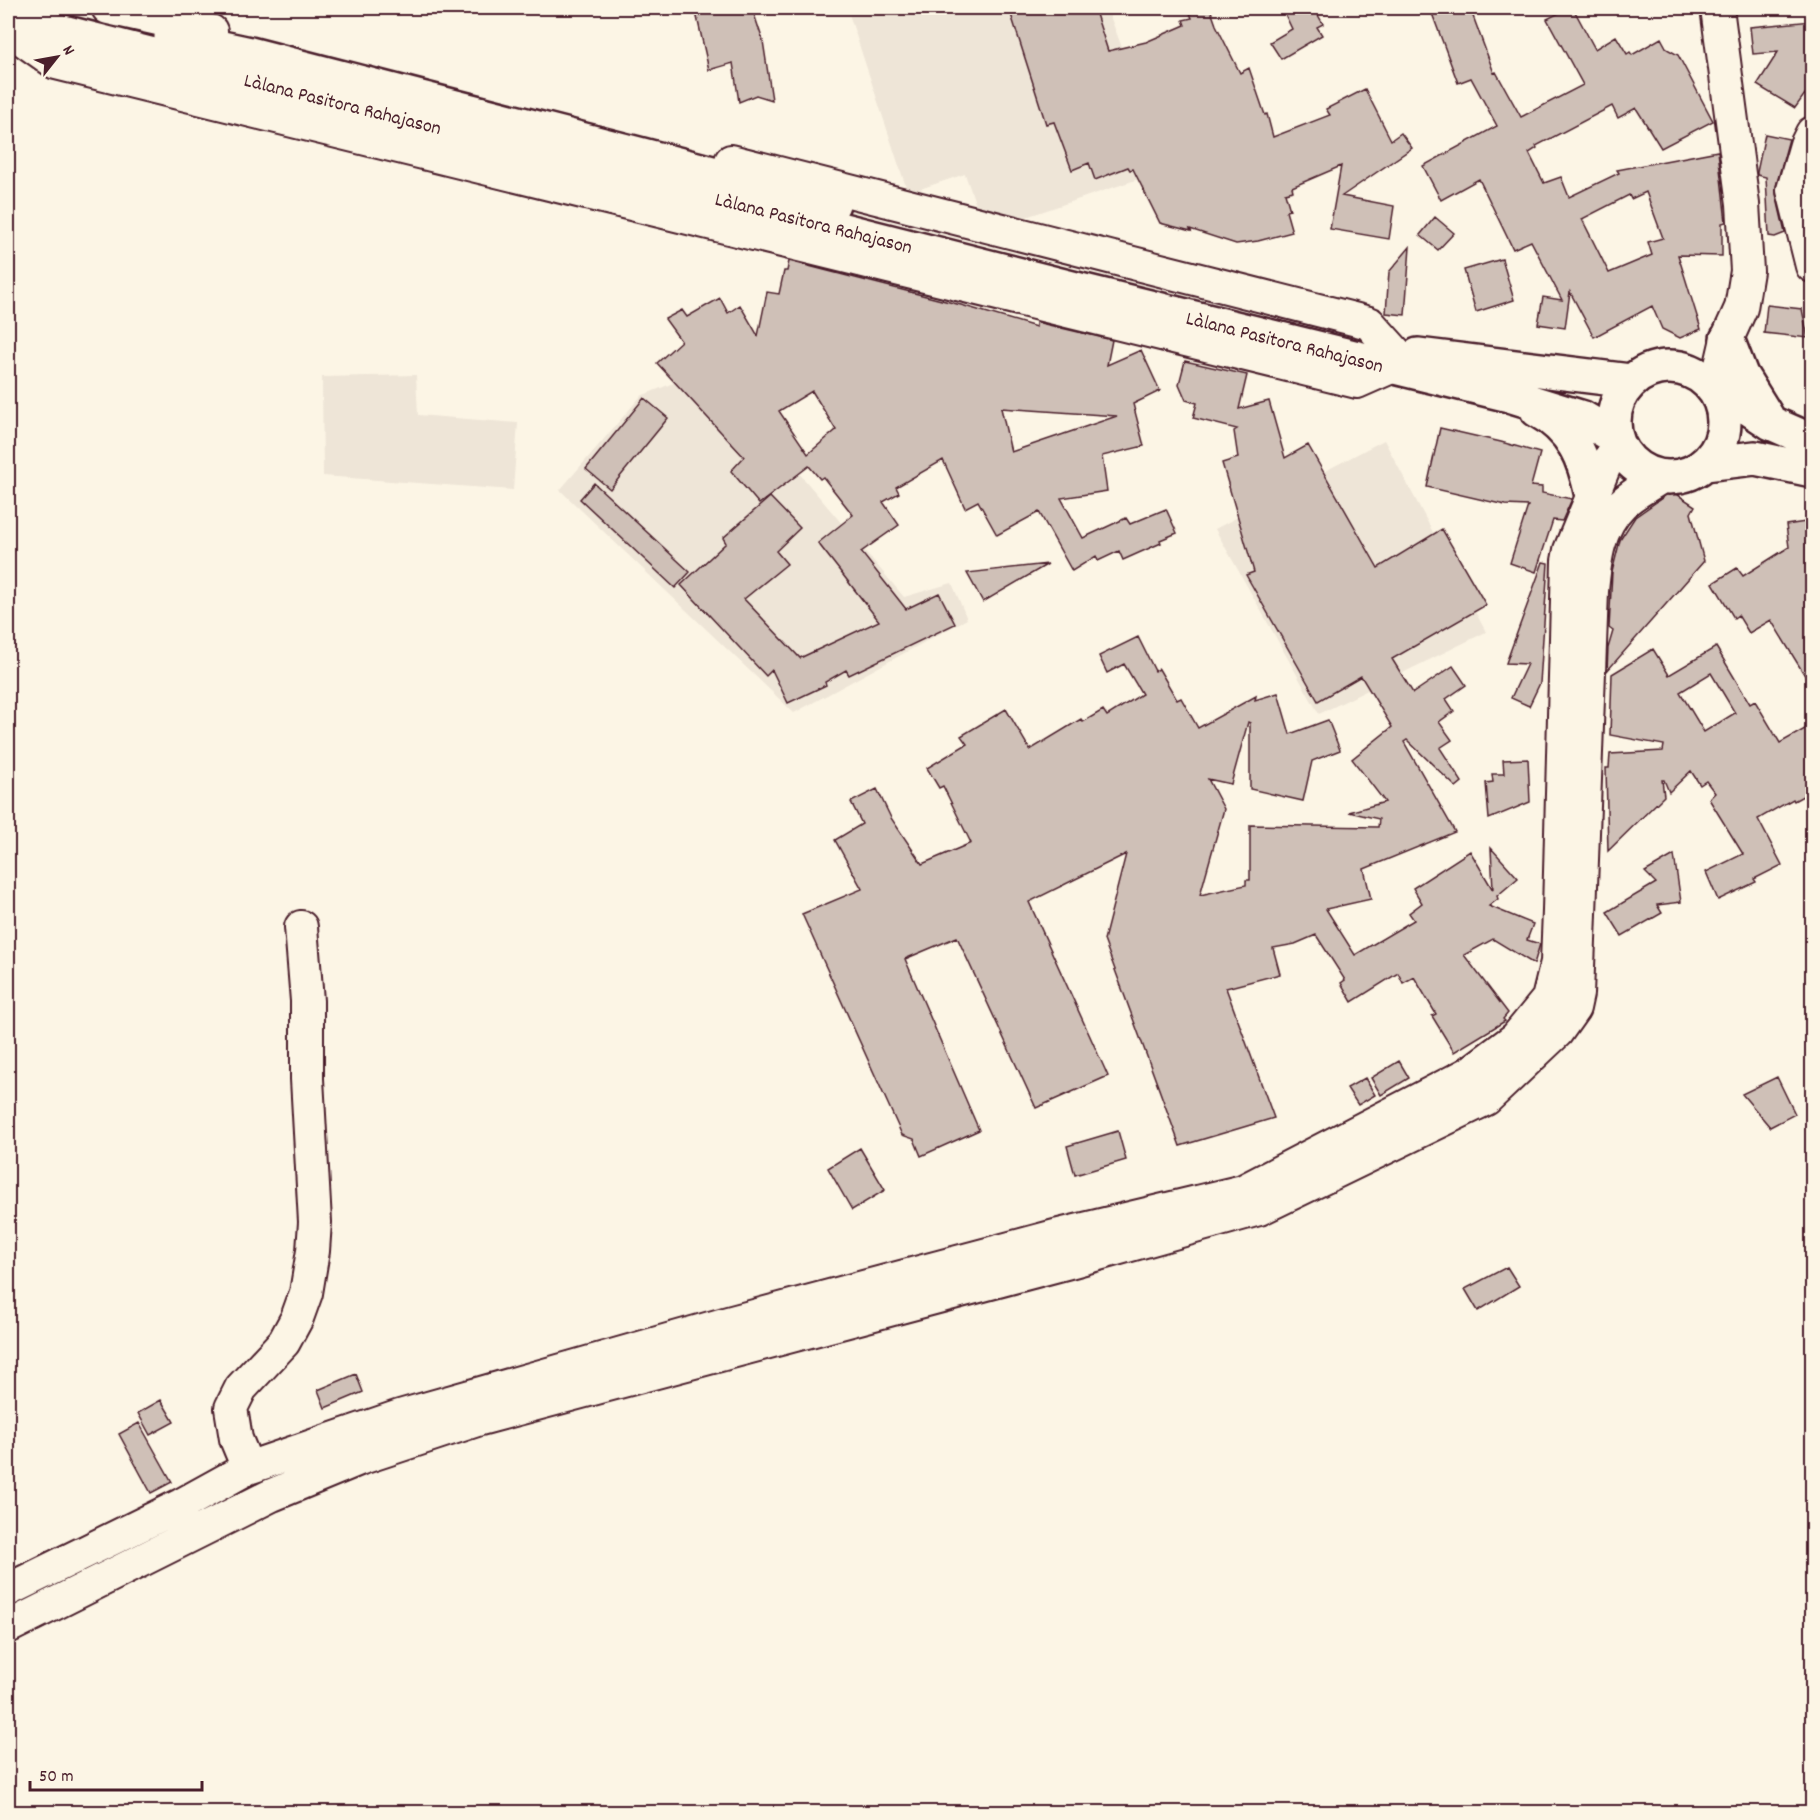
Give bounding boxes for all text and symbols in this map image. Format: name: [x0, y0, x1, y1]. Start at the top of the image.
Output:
north arrow: [27, 27, 87, 87]
text: N: [56, 41, 80, 60]
street label: Làlana Pasitora Rahajason: [241, 68, 444, 144]
street label: Làlana Pasitora Rahajason: [712, 187, 915, 263]
street label: Làlana Pasitora Rahajason: [1183, 306, 1386, 382]
scale bar: [30, 1754, 202, 1792]
text: 50 m: [39, 1765, 74, 1790]

